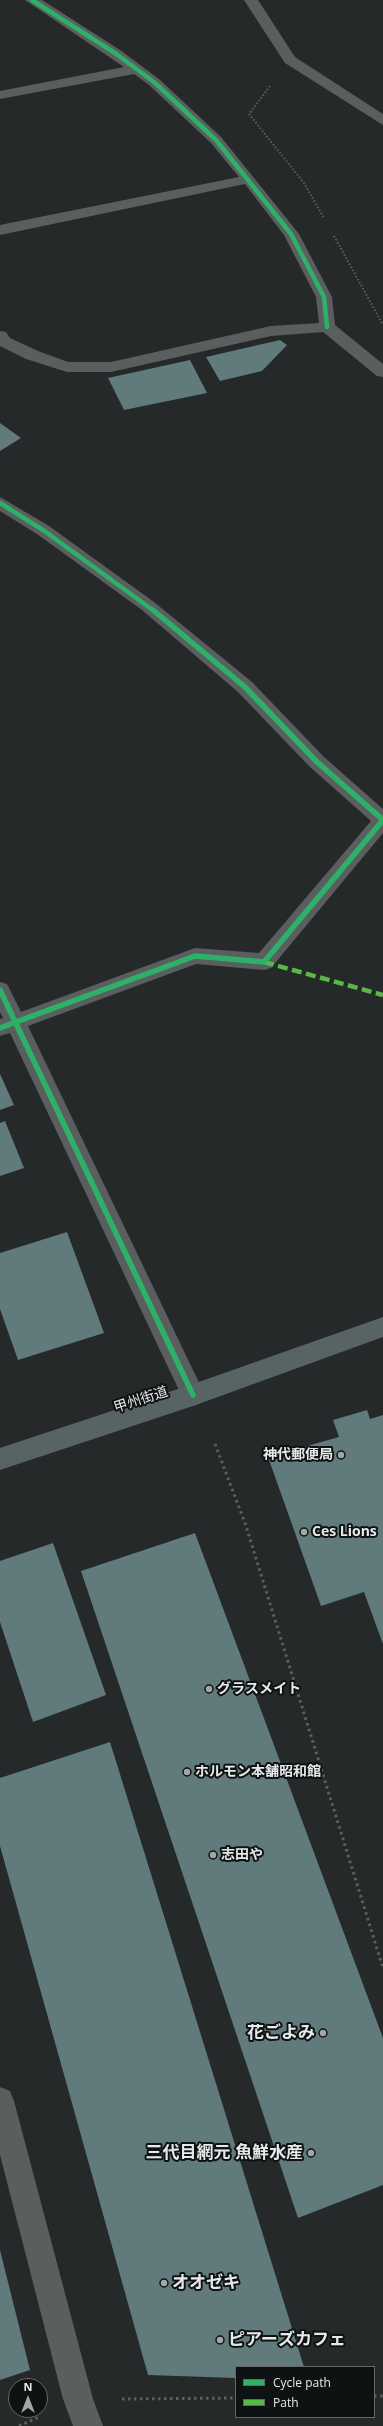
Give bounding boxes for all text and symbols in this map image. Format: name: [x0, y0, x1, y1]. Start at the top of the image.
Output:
street label: 甲州街道: [112, 1383, 170, 1417]
place label: 神代郵便局: [263, 1447, 333, 1463]
marker: 神代郵便局: [336, 1450, 346, 1460]
place label: Ces Lions: [312, 1524, 377, 1540]
marker: Ces Lions: [299, 1527, 309, 1537]
place label: グラスメイト: [217, 1681, 301, 1697]
marker: グラスメイト: [204, 1684, 214, 1694]
place label: ホルモン本舗昭和館: [195, 1764, 321, 1780]
marker: ホルモン本舗昭和館: [182, 1767, 192, 1777]
place label: 志田や: [221, 1847, 263, 1863]
marker: 志田や: [208, 1850, 218, 1860]
place label: 花ごよみ: [247, 2023, 315, 2043]
marker: 花ごよみ: [318, 2028, 328, 2038]
place label: 三代目網元 魚鮮水産: [146, 2143, 303, 2163]
marker: 三代目網元 魚鮮水産: [306, 2148, 316, 2158]
place label: オオゼキ: [172, 2273, 240, 2293]
marker: オオゼキ: [159, 2278, 169, 2288]
place label: ピアーズカフェ: [228, 2330, 346, 2350]
marker: ピアーズカフェ: [215, 2335, 225, 2345]
legend: [235, 2366, 375, 2418]
text: Cycle path: [273, 2374, 331, 2391]
north arrow: [8, 2378, 48, 2418]
text: N: [24, 2379, 32, 2394]
text: Path: [273, 2394, 299, 2411]

